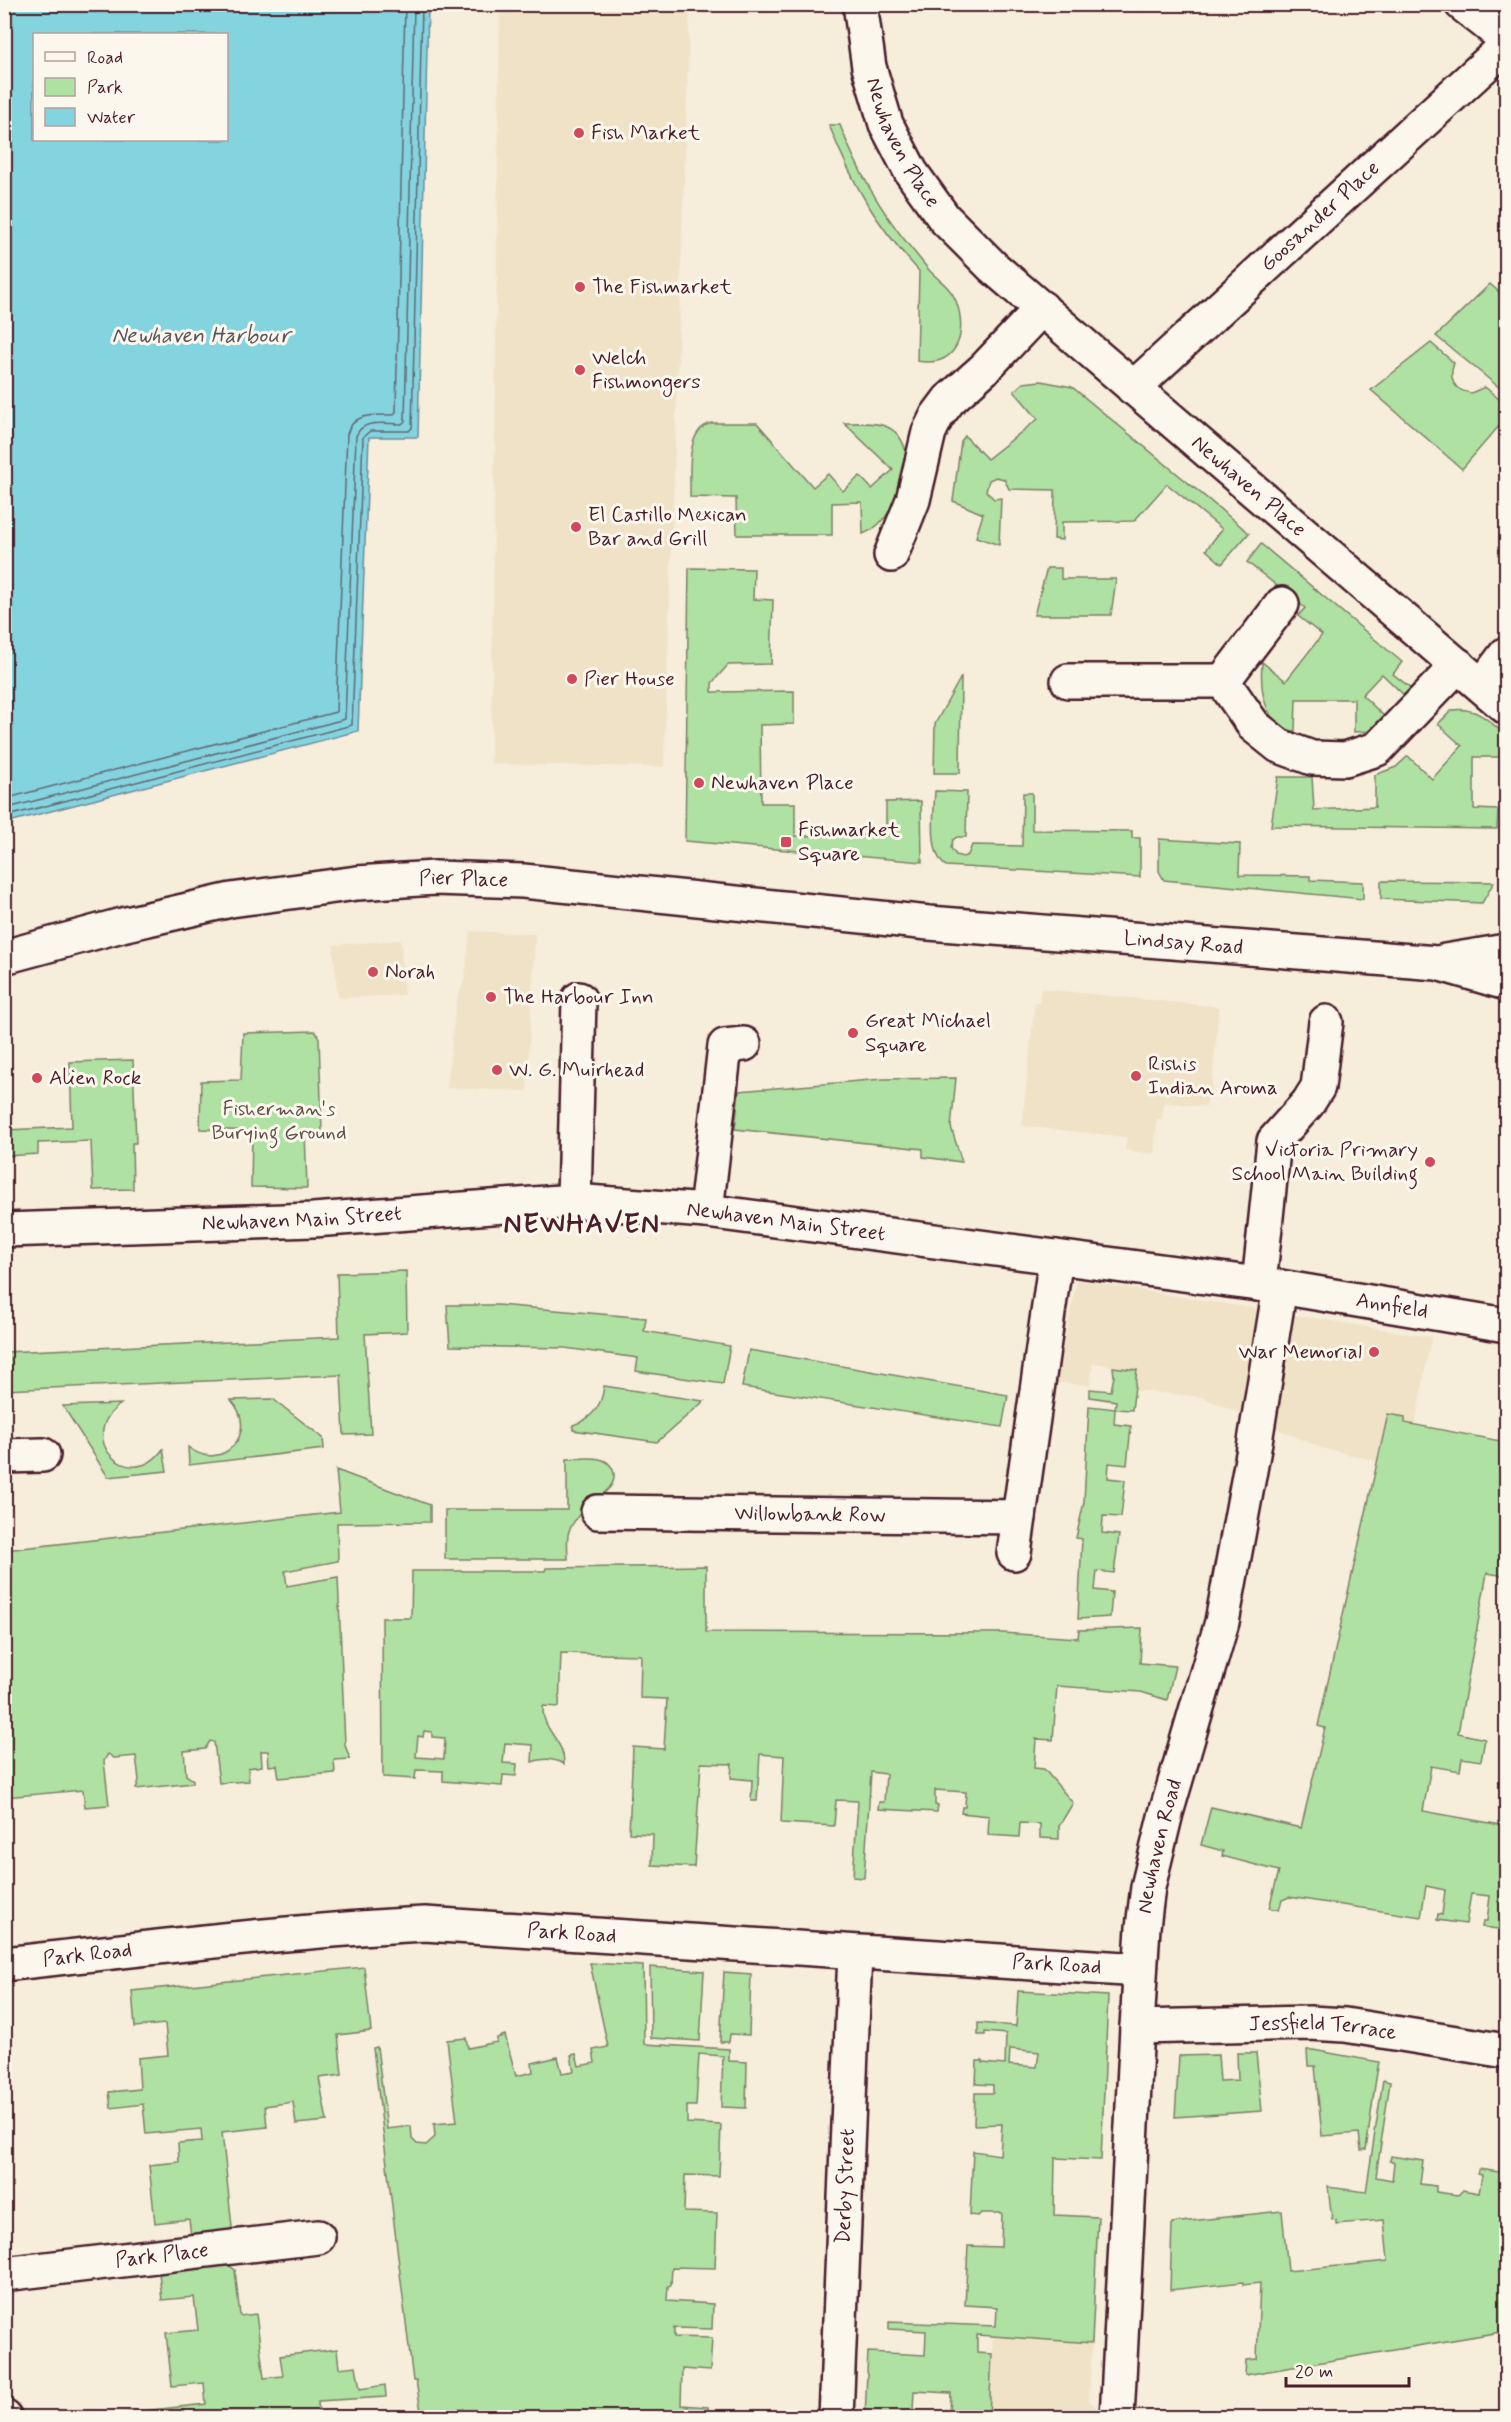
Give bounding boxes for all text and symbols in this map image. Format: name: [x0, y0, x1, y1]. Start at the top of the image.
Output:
legend: [33, 33, 228, 141]
text: Road: [87, 46, 123, 70]
street label: Newhaven Place: [859, 74, 946, 214]
text: Park: [87, 76, 123, 100]
text: Water: [87, 106, 136, 130]
place label: Fish Market: [591, 119, 701, 147]
marker: Fish Market: [572, 126, 586, 140]
street label: Goosander Place: [1255, 155, 1386, 278]
place label: The Fishmarket: [592, 273, 733, 301]
marker: The Fishmarket: [573, 280, 587, 294]
water label: Newhaven Harbour: [112, 322, 293, 350]
place label: Welch Fishmongers: [592, 344, 701, 397]
marker: Welch Fishmongers: [573, 363, 587, 377]
street label: Newhaven Place: [1185, 429, 1312, 543]
place label: El Castillo Mexican Bar and Grill: [588, 501, 747, 553]
marker: El Castillo Mexican Bar and Grill: [569, 520, 583, 534]
place label: Pier House: [584, 665, 675, 693]
marker: Pier House: [565, 672, 579, 686]
place label: Newhaven Place: [711, 769, 854, 797]
marker: Newhaven Place: [692, 776, 706, 790]
place label: Fishmarket Square: [798, 816, 900, 868]
marker: Fishmarket Square: [779, 835, 793, 849]
street label: Pier Place: [418, 864, 509, 894]
street label: Lindsay Road: [1123, 924, 1244, 962]
place label: Norah: [385, 958, 435, 986]
marker: Norah: [366, 965, 380, 979]
place label: The Harbour Inn: [503, 983, 654, 1011]
marker: The Harbour Inn: [484, 990, 498, 1004]
place label: Great Michael Square: [865, 1007, 991, 1059]
marker: Great Michael Square: [846, 1026, 860, 1040]
place label: Rishis Indian Aroma: [1148, 1050, 1278, 1102]
place label: W. G. Muirhead: [509, 1056, 644, 1084]
marker: W. G. Muirhead: [490, 1063, 504, 1077]
place label: Alien Rock: [49, 1064, 142, 1092]
marker: Rishis Indian Aroma: [1129, 1069, 1143, 1083]
marker: Alien Rock: [30, 1071, 44, 1085]
park label: Fisherman's Burying Ground: [211, 1095, 347, 1149]
place label: Victoria Primary School Main Building: [1232, 1136, 1418, 1190]
marker: Victoria Primary School Main Building: [1423, 1155, 1437, 1169]
street label: Newhaven Main Street: [686, 1196, 887, 1248]
street label: Newhaven Main Street: [201, 1200, 403, 1238]
district label: NEWHAVEN: [504, 1207, 660, 1242]
street label: Annfield: [1354, 1286, 1430, 1326]
place label: War Memorial: [1238, 1338, 1362, 1366]
marker: War Memorial: [1367, 1345, 1381, 1359]
street label: Willowbank Row: [734, 1500, 886, 1529]
street label: Newhaven Road: [1131, 1776, 1189, 1915]
street label: Park Road: [526, 1917, 617, 1950]
street label: Park Road: [41, 1936, 134, 1974]
street label: Park Road: [1011, 1948, 1102, 1981]
street label: Jessfield Terrace: [1248, 2009, 1399, 2047]
street label: Derby Street: [829, 2128, 862, 2245]
street label: Park Place: [114, 2236, 210, 2275]
scale bar: [1286, 2350, 1409, 2388]
text: 20 m: [1295, 2360, 1333, 2384]

